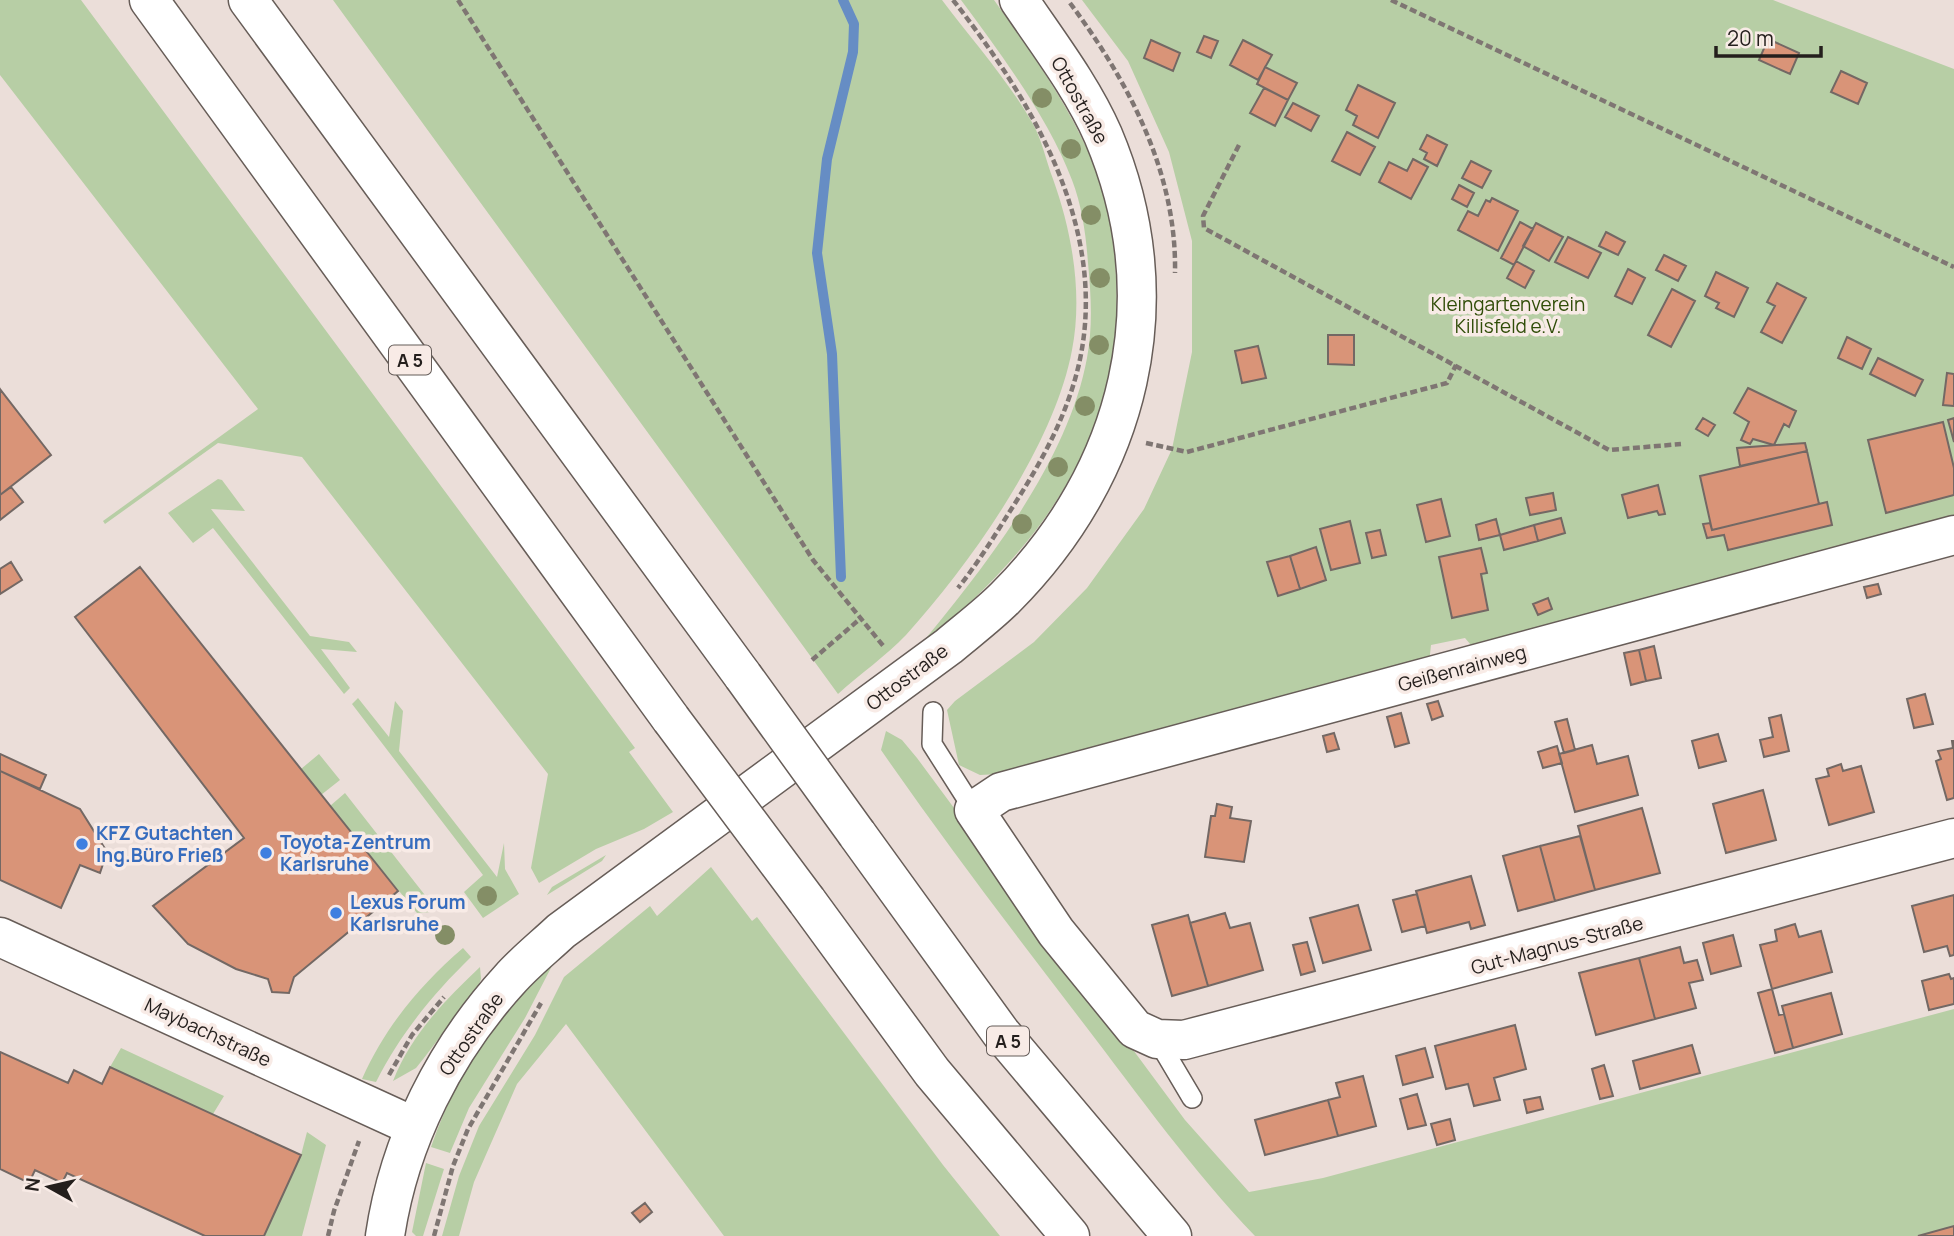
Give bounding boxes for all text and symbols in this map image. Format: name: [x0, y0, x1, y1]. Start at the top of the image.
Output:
scale bar: [1716, 14, 1821, 58]
text: 20 m: [1727, 24, 1774, 52]
street label: Ottostraße: [1045, 52, 1115, 148]
park label: Kleingartenverein Killisfeld e.V.: [1431, 291, 1585, 339]
road number: A 5: [389, 346, 431, 374]
street label: Ottostraße: [861, 638, 953, 716]
street label: Geißenrainweg: [1395, 638, 1529, 698]
place label: KFZ Gutachten Ing.Büro Frieß: [96, 820, 233, 868]
place label: Toyota-Zentrum Karlsruhe: [280, 829, 431, 877]
marker: KFZ Gutachten Ing.Büro Frieß: [74, 836, 90, 852]
marker: Toyota-Zentrum Karlsruhe: [258, 845, 274, 861]
place label: Lexus Forum Karlsruhe: [350, 889, 466, 937]
marker: Lexus Forum Karlsruhe: [328, 905, 344, 921]
street label: Gut-Magnus-Straße: [1468, 909, 1646, 981]
street label: Ottostraße: [433, 987, 509, 1081]
street label: Maybachstraße: [141, 991, 275, 1073]
road number: A 5: [987, 1026, 1029, 1056]
north arrow: [14, 1152, 84, 1222]
text: N: [18, 1176, 46, 1193]

